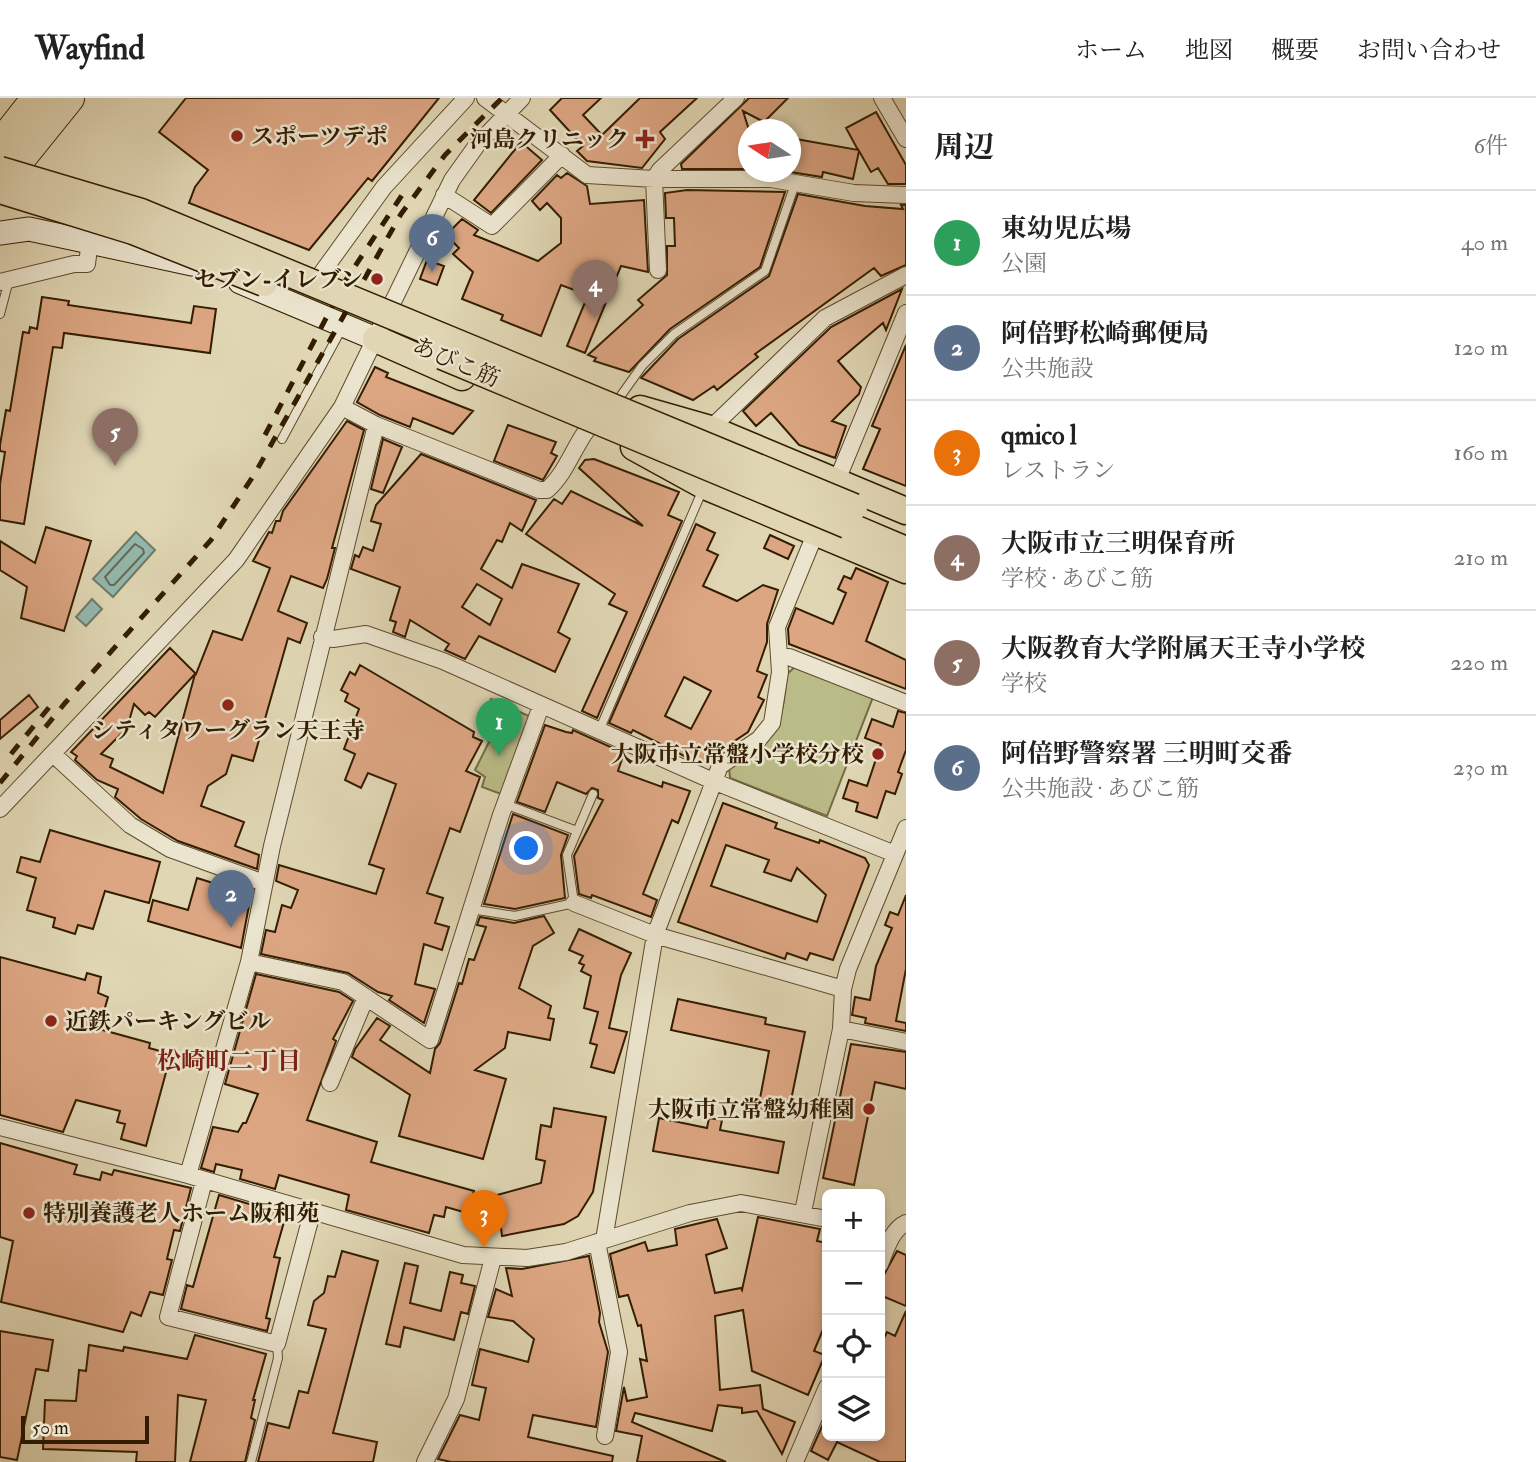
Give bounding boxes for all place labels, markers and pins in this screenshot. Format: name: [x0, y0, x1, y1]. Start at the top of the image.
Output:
place label: スポーツデポ: [251, 122, 388, 151]
place label: 河島クリニック: [469, 125, 629, 154]
marker: スポーツデポ: [229, 128, 245, 144]
marker: 河島クリニック: [635, 129, 655, 149]
pin: 6: [409, 214, 455, 272]
pin: 4: [572, 260, 618, 318]
place label: セブン-イレブン: [194, 265, 363, 294]
marker: セブン-イレブン: [369, 271, 385, 287]
pin: 5: [92, 408, 138, 466]
marker: シティタワーグラン天王寺: [220, 697, 236, 713]
pin: 1: [476, 698, 522, 756]
place label: シティタワーグラン天王寺: [91, 716, 365, 745]
place label: 大阪市立常盤小学校分校: [611, 740, 864, 769]
marker: 大阪市立常盤小学校分校: [870, 746, 886, 762]
pin: 2: [208, 870, 254, 928]
place label: 近鉄パーキングビル: [65, 1007, 271, 1036]
marker: 近鉄パーキングビル: [43, 1013, 59, 1029]
place label: 大阪市立常盤幼稚園: [648, 1095, 855, 1124]
marker: 大阪市立常盤幼稚園: [861, 1101, 877, 1117]
pin: 3: [461, 1190, 507, 1248]
place label: 特別養護老人ホーム阪和苑: [43, 1199, 319, 1228]
marker: 特別養護老人ホーム阪和苑: [21, 1205, 37, 1221]

